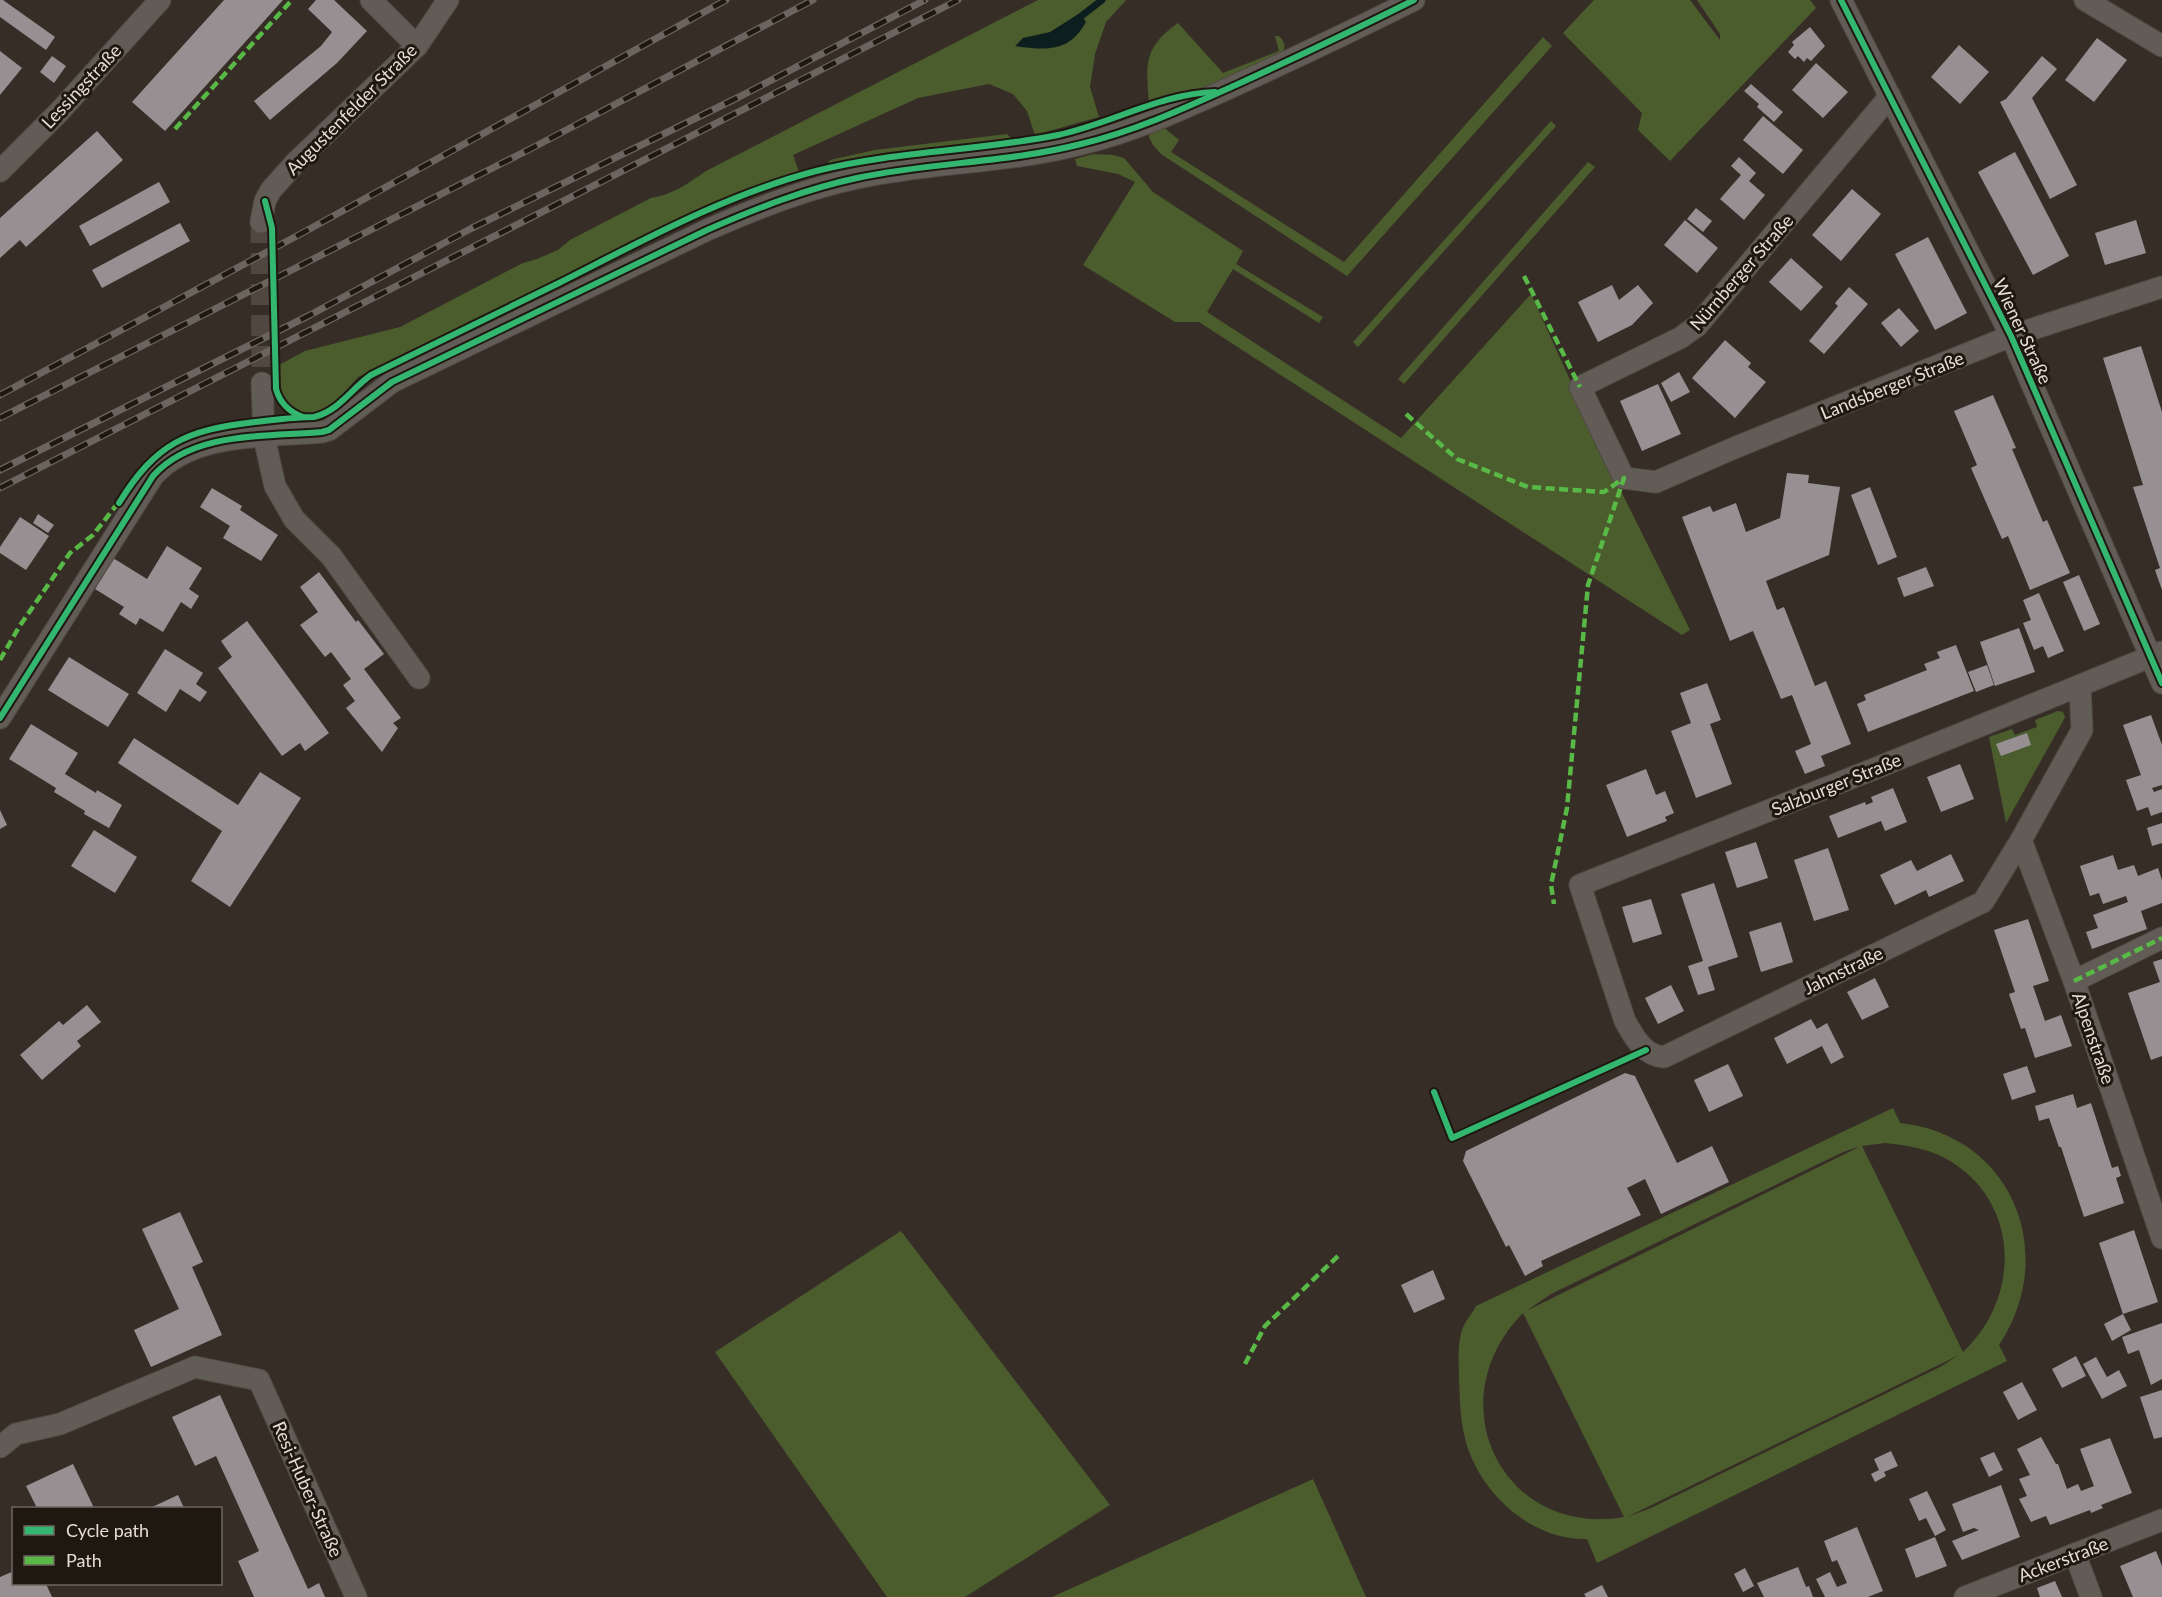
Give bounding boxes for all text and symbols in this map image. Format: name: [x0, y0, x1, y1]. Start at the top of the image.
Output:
street label: Lessingstraße: [36, 39, 126, 133]
street label: Augustenfelder Straße: [281, 39, 421, 179]
street label: Nürnberger Straße: [1685, 209, 1797, 335]
street label: Wiener Straße: [1989, 275, 2057, 387]
street label: Landsberger Straße: [1817, 346, 1967, 424]
street label: Salzburger Straße: [1768, 748, 1904, 820]
street label: Jahnstraße: [1800, 941, 1886, 999]
street label: Alpenstraße: [2068, 989, 2120, 1087]
street label: Resi-Huber-Straße: [268, 1418, 348, 1560]
legend: [12, 1507, 222, 1585]
text: Cycle path: [66, 1519, 149, 1541]
street label: Ackerstraße: [2015, 1532, 2111, 1586]
text: Path: [66, 1549, 102, 1571]

